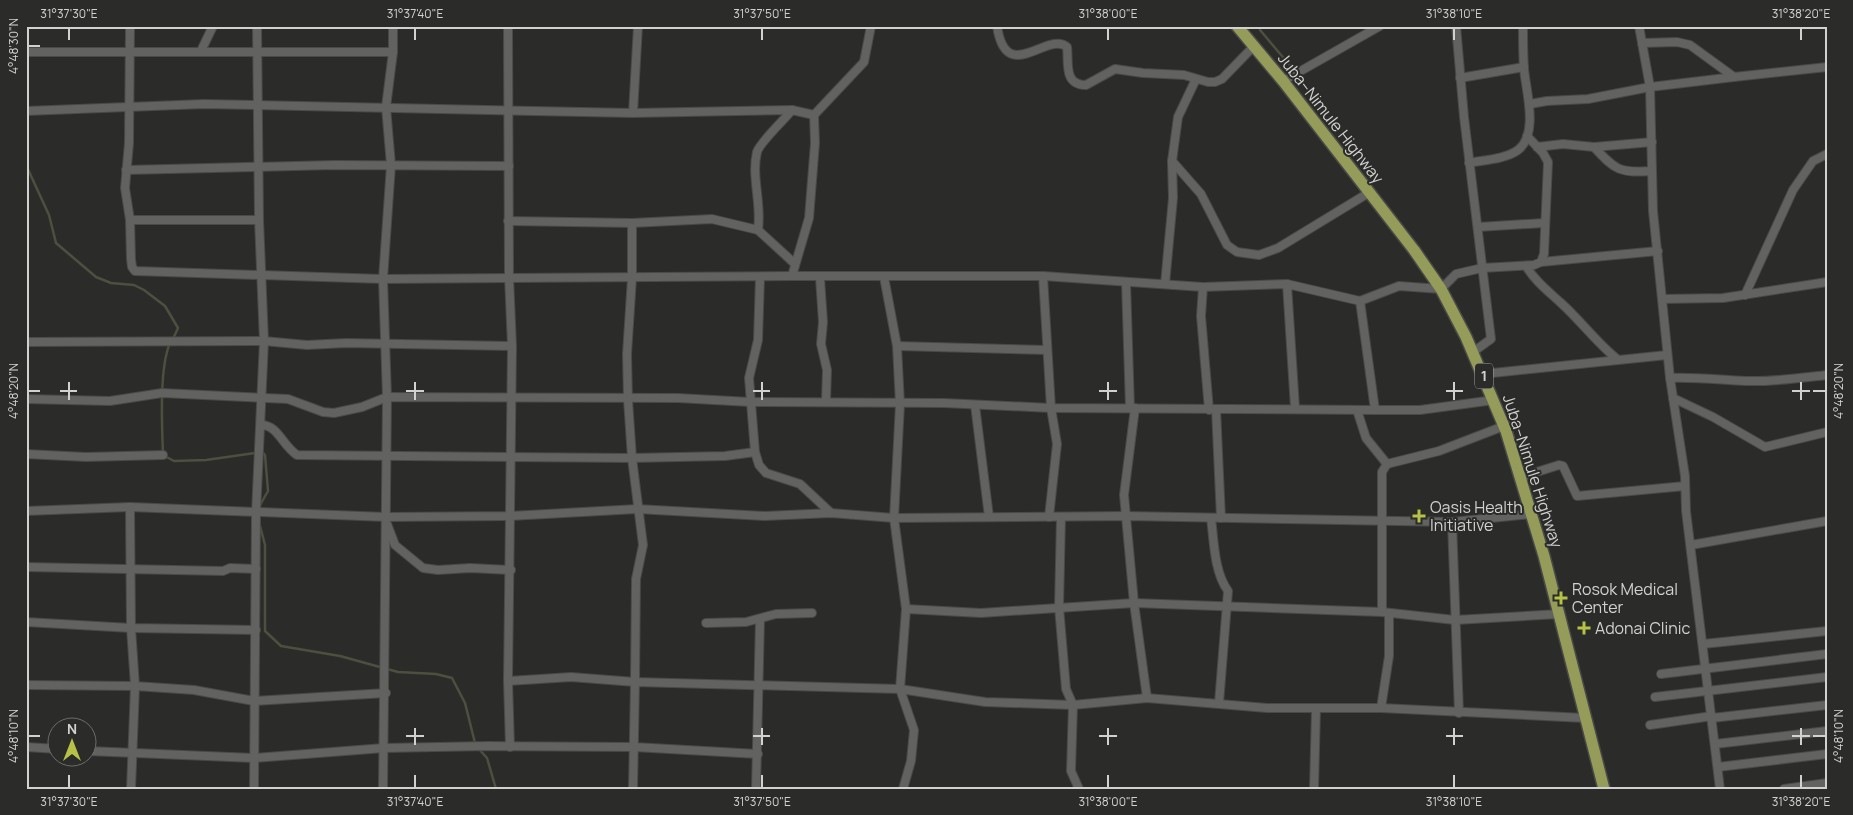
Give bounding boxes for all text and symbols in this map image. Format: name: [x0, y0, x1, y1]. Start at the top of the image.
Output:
text: 31°37'30"E: [40, 5, 98, 22]
text: 31°37'40"E: [387, 5, 443, 22]
text: 31°37'50"E: [733, 5, 791, 22]
text: 31°38'00"E: [1078, 5, 1138, 22]
text: 31°38'10"E: [1426, 5, 1482, 22]
text: 31°38'20"E: [1772, 5, 1830, 22]
text: 4°48'30"N: [5, 18, 22, 74]
street label: Juba–Nimule Highway: [1273, 48, 1389, 188]
text: 4°48'20"N: [5, 363, 22, 419]
text: 4°48'20"N: [1830, 363, 1847, 419]
road number: 1: [1475, 364, 1493, 388]
street label: Juba–Nimule Highway: [1498, 391, 1568, 551]
place label: Oasis Health Initiative: [1430, 496, 1523, 536]
marker: Oasis Health Initiative: [1412, 509, 1426, 523]
place label: Rosok Medical Center: [1572, 578, 1678, 618]
marker: Rosok Medical Center: [1554, 591, 1568, 605]
place label: Adonai Clinic: [1595, 617, 1691, 639]
marker: Adonai Clinic: [1577, 621, 1591, 635]
text: 4°48'10"N: [5, 709, 22, 763]
text: 4°48'10"N: [1830, 709, 1847, 763]
north arrow: [48, 718, 98, 768]
text: N: [67, 719, 77, 738]
text: 31°37'30"E: [40, 793, 98, 810]
text: 31°37'40"E: [387, 793, 443, 810]
text: 31°37'50"E: [733, 793, 791, 810]
text: 31°38'00"E: [1078, 793, 1138, 810]
text: 31°38'10"E: [1426, 793, 1482, 810]
text: 31°38'20"E: [1772, 793, 1830, 810]

